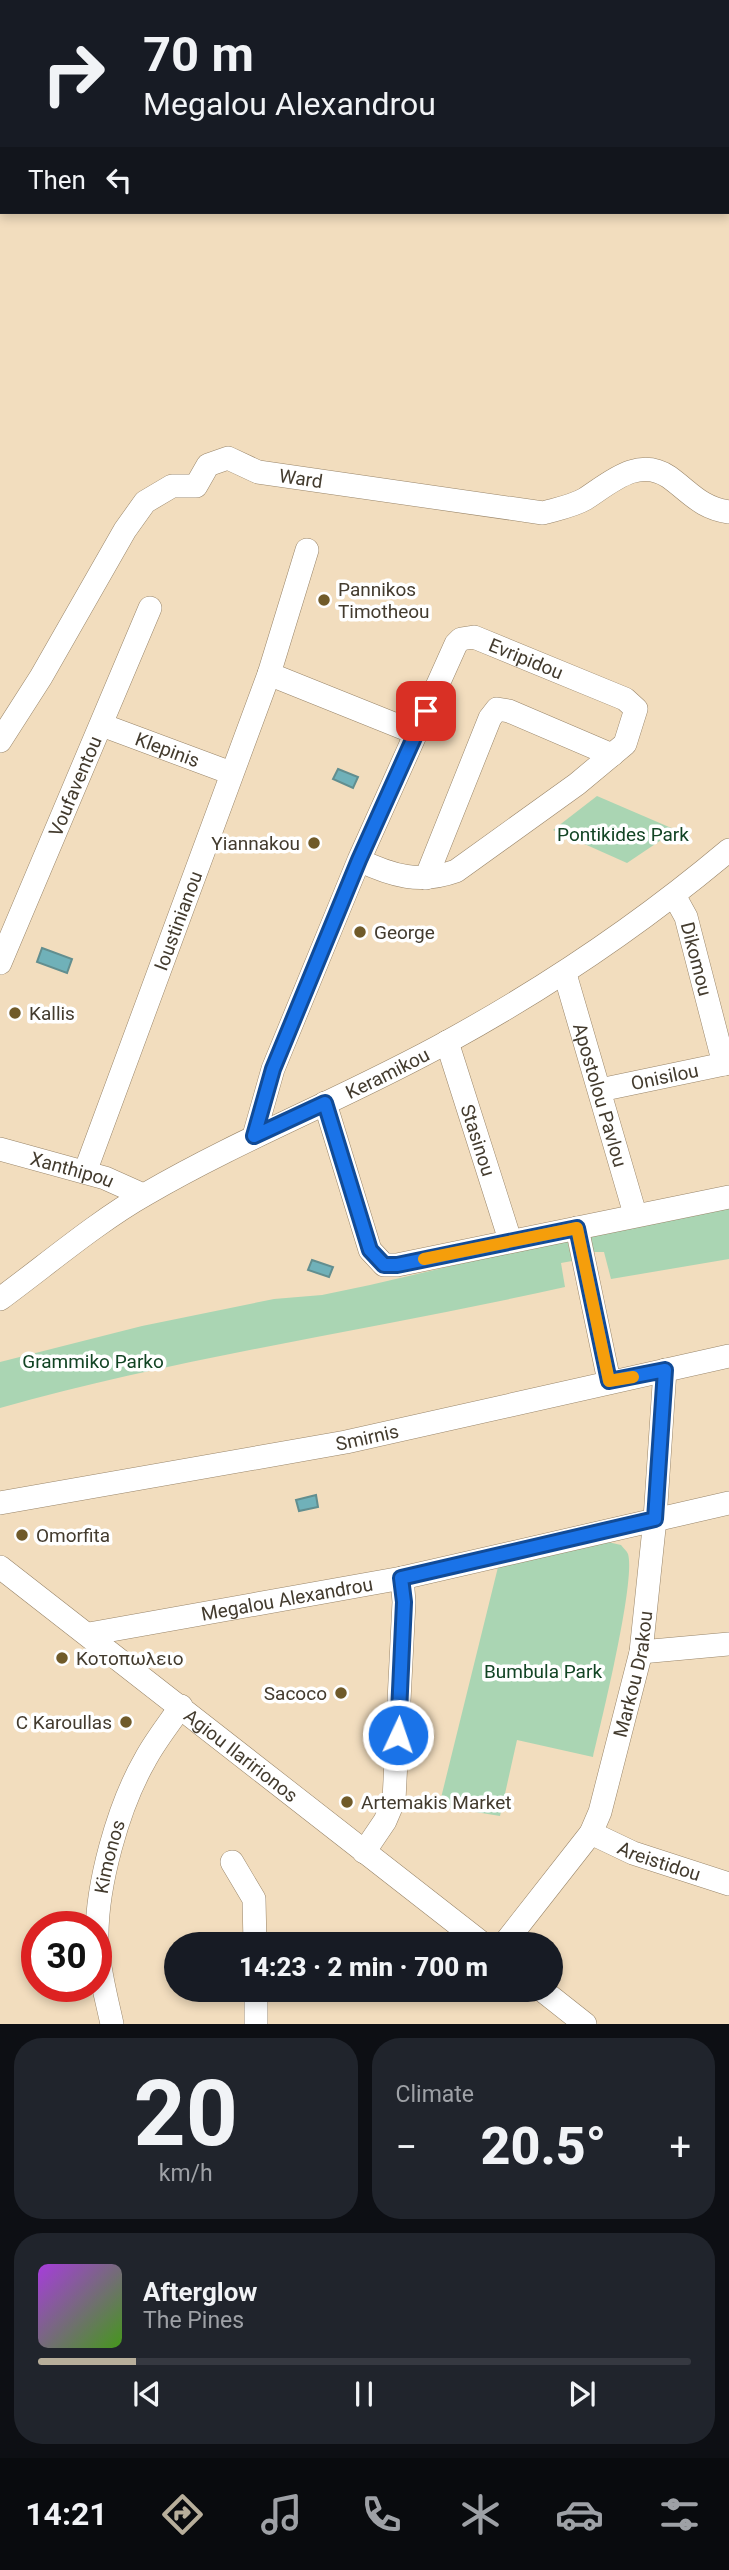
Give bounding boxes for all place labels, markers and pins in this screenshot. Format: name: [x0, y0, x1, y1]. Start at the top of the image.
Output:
place label: Pannikos Timotheou: [338, 578, 430, 623]
marker: Pannikos Timotheou: [316, 592, 332, 608]
pin: [396, 681, 456, 741]
place label: Yiannakou: [211, 832, 300, 855]
marker: Yiannakou: [306, 835, 322, 851]
place label: George: [374, 921, 435, 944]
marker: George: [352, 924, 368, 940]
place label: Kallis: [29, 1002, 75, 1025]
marker: Kallis: [7, 1005, 23, 1021]
place label: Omorfita: [36, 1524, 110, 1547]
marker: Omorfita: [14, 1527, 30, 1543]
place label: Κοτοπωλειο: [76, 1647, 184, 1670]
marker: Κοτοπωλειο: [54, 1650, 70, 1666]
place label: Sacoco: [264, 1682, 327, 1705]
marker: Sacoco: [333, 1685, 349, 1701]
place label: C Karoullas: [16, 1711, 112, 1734]
marker: C Karoullas: [118, 1714, 134, 1730]
place label: Artemakis Market: [361, 1791, 511, 1814]
marker: Artemakis Market: [339, 1794, 355, 1810]

